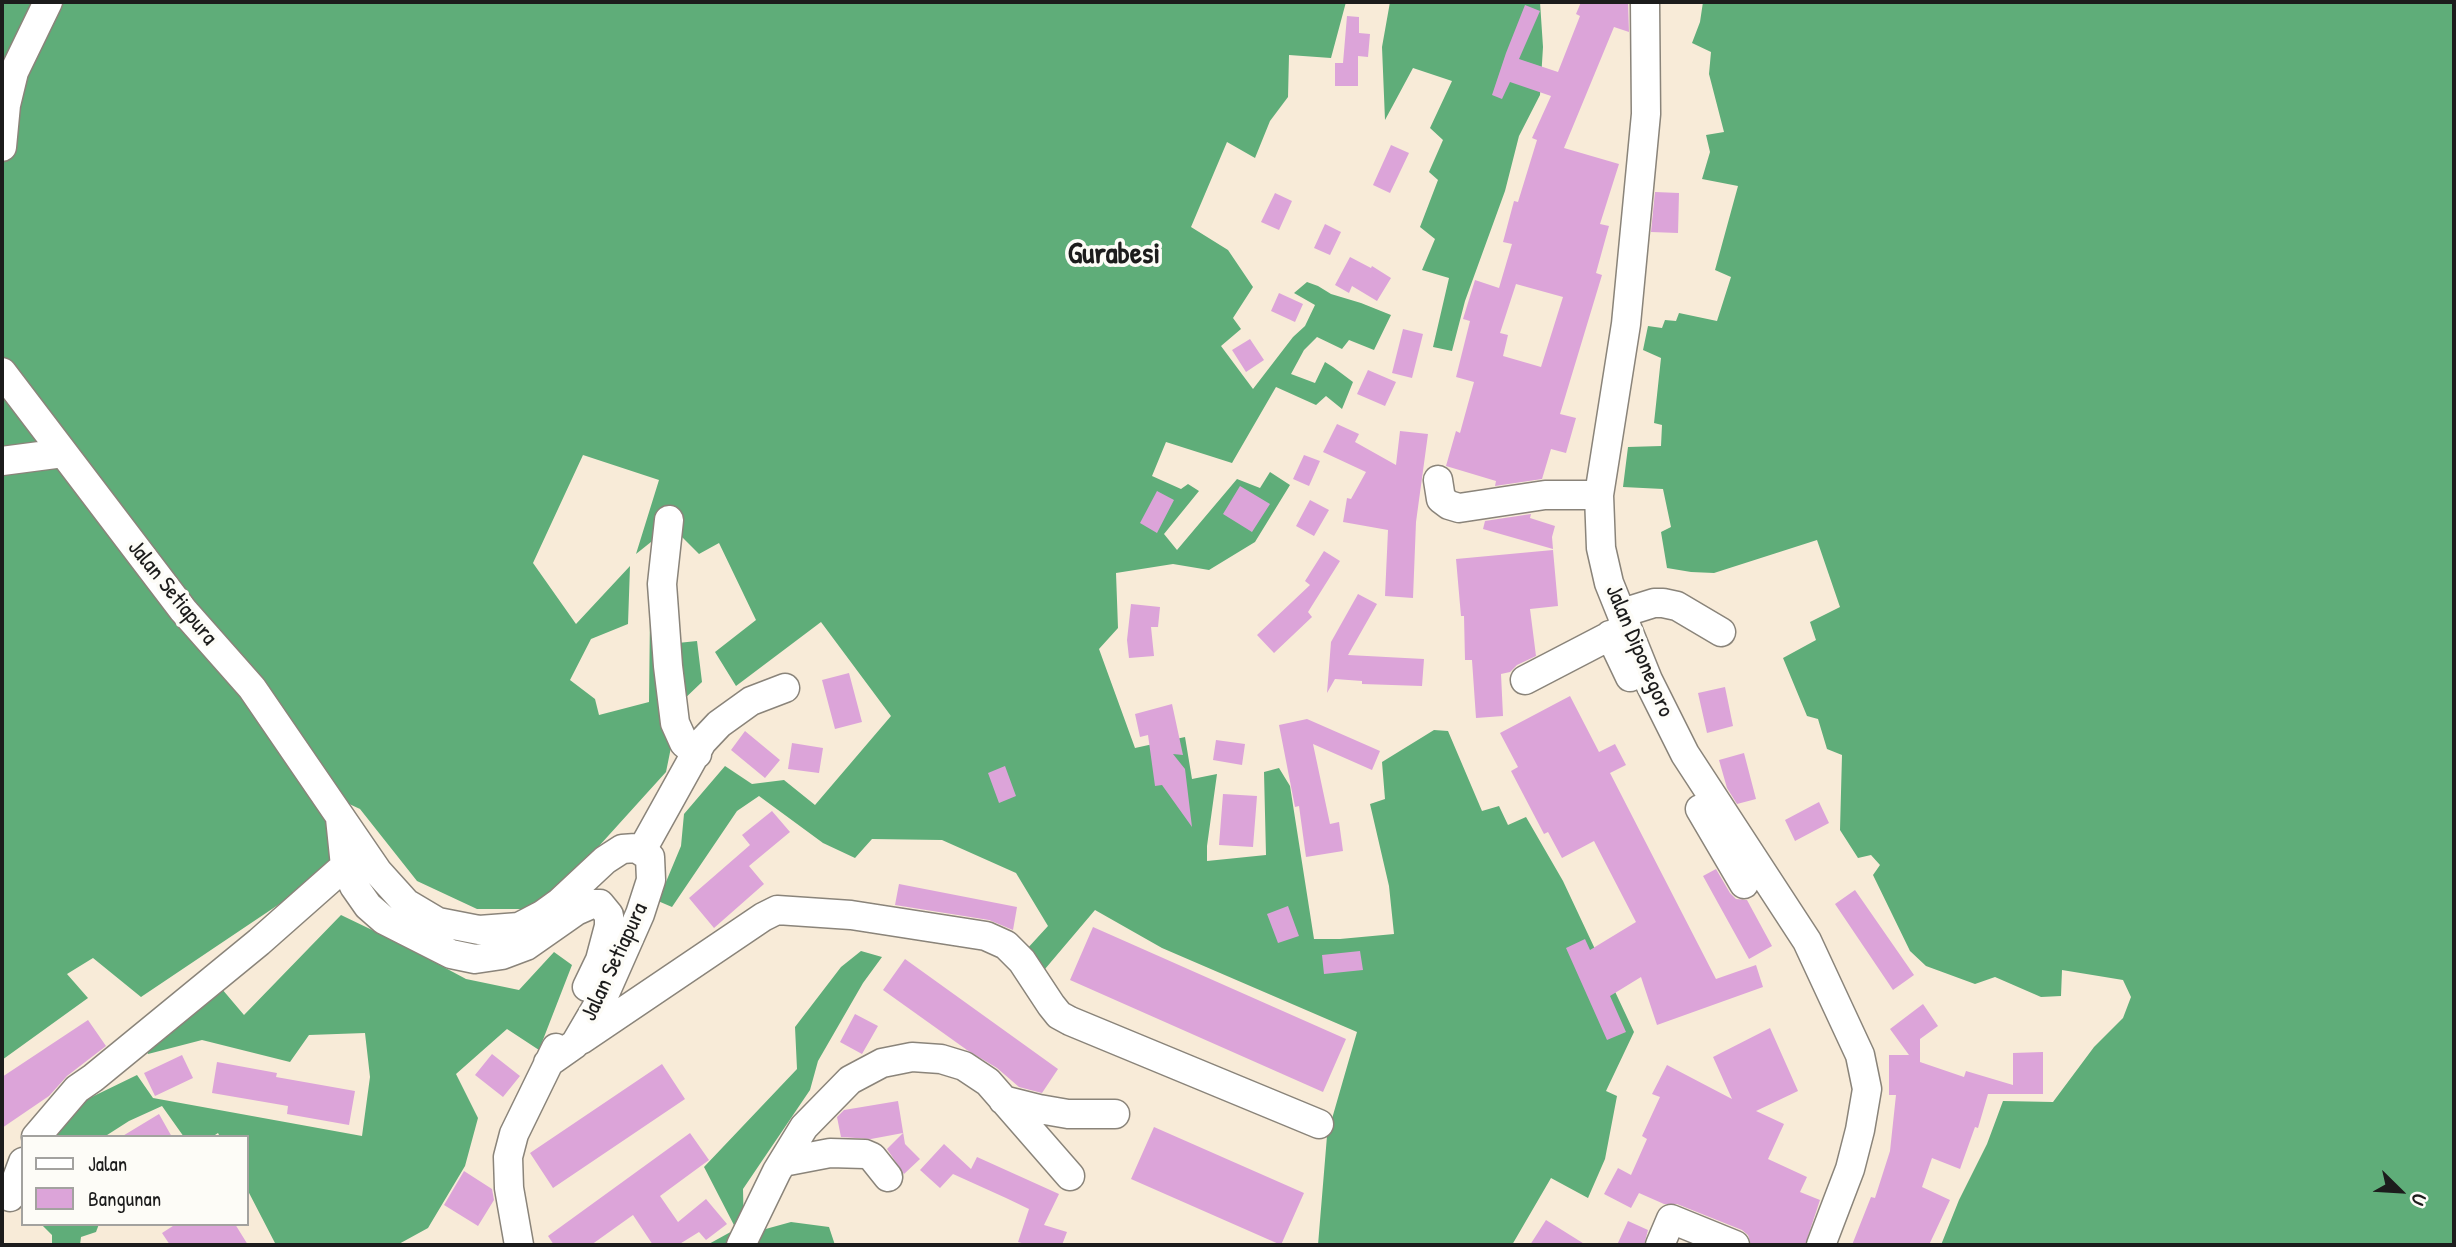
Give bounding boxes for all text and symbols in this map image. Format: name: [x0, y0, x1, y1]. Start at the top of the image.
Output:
district label: Gurabesi: [1068, 237, 1160, 273]
street label: Jalan Setiapura: [121, 535, 223, 651]
street label: Jalan Diponegoro: [1599, 581, 1679, 721]
street label: Jalan Setiapura: [576, 899, 654, 1025]
legend: [21, 1135, 248, 1226]
text: Jalan: [88, 1149, 127, 1178]
north arrow: [2365, 1156, 2435, 1226]
text: Bangunan: [88, 1184, 161, 1213]
text: U: [2405, 1189, 2433, 1210]

